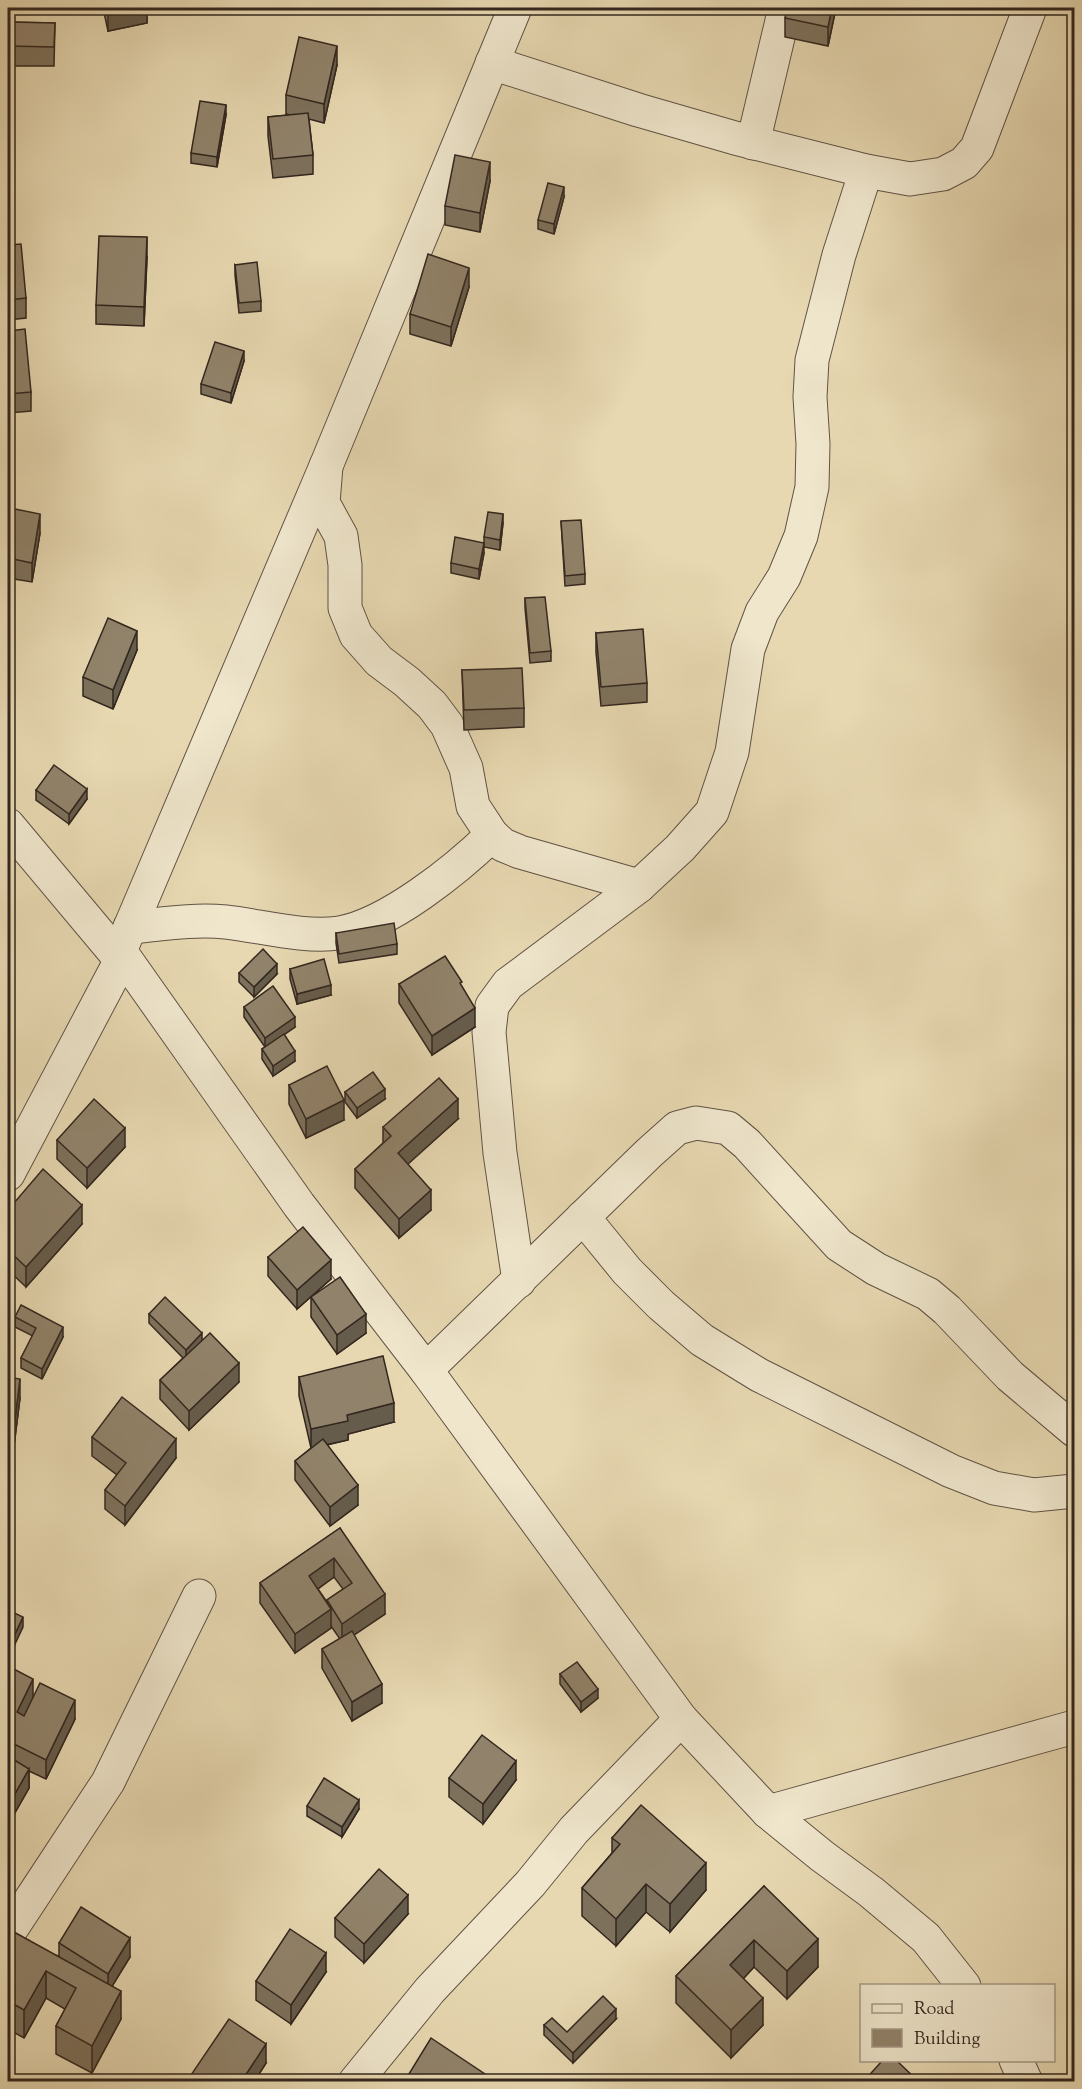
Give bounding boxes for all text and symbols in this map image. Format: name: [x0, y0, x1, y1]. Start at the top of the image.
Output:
legend: [860, 1984, 1055, 2062]
text: Road: [914, 1997, 954, 2023]
text: Building: [914, 2027, 980, 2053]

